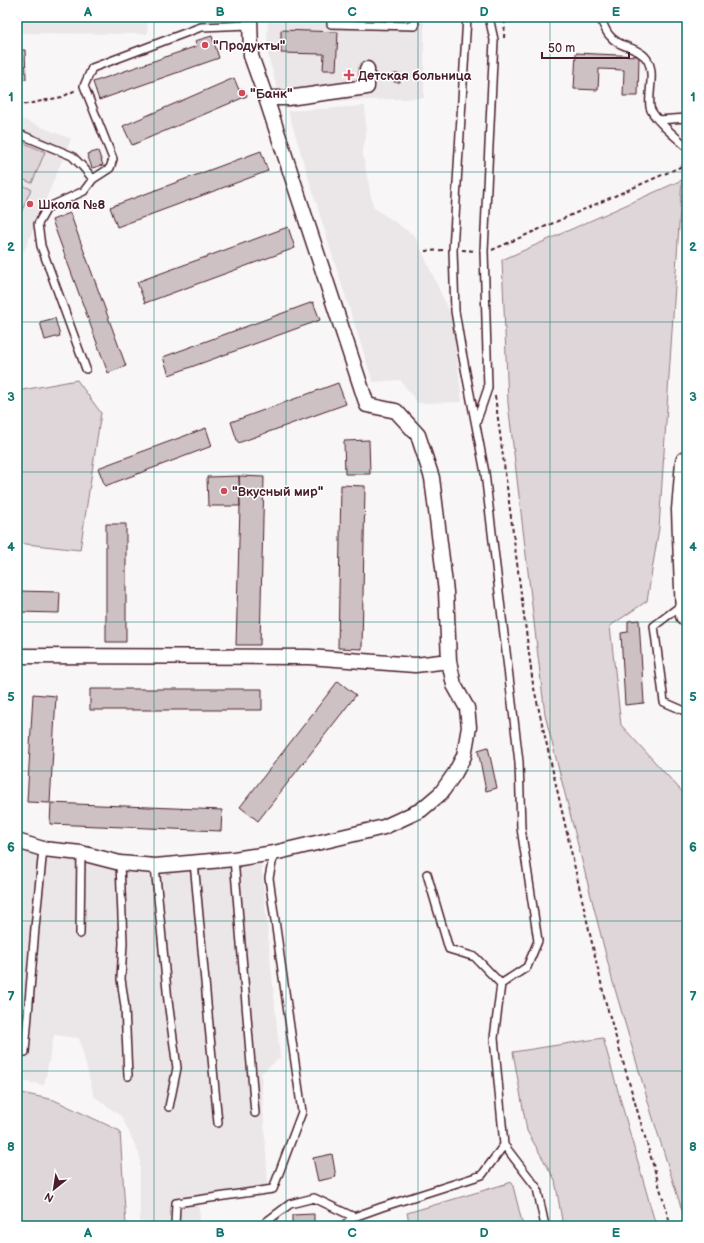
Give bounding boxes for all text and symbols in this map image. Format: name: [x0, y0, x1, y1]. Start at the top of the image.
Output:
text: A: [83, 4, 92, 20]
text: B: [215, 4, 225, 20]
text: C: [347, 4, 357, 20]
text: D: [479, 4, 489, 20]
text: E: [612, 4, 621, 20]
scale bar: [542, 34, 629, 60]
place label: "Продукты": [213, 38, 286, 54]
marker: "Продукты": [200, 40, 210, 50]
text: 50 m: [548, 41, 575, 56]
place label: Детская больница: [358, 68, 472, 84]
marker: Детская больница: [343, 69, 355, 81]
place label: "Банк": [250, 86, 293, 102]
marker: "Банк": [237, 88, 247, 98]
text: 1: [8, 89, 14, 105]
text: 1: [690, 89, 696, 105]
place label: Школа №8: [38, 197, 106, 213]
marker: Школа №8: [25, 199, 35, 209]
text: 2: [7, 239, 15, 255]
text: 2: [689, 239, 697, 255]
text: 3: [7, 389, 15, 405]
text: 3: [689, 389, 697, 405]
place label: "Вкусный мир": [232, 484, 324, 500]
marker: "Вкусный мир": [219, 486, 229, 496]
text: 4: [7, 539, 15, 555]
text: 4: [689, 539, 697, 555]
text: 5: [7, 689, 15, 705]
text: 5: [689, 689, 697, 705]
text: 6: [7, 839, 15, 855]
text: 6: [689, 839, 697, 855]
text: 7: [7, 989, 15, 1005]
text: 7: [689, 989, 697, 1005]
text: 8: [7, 1139, 15, 1155]
text: 8: [689, 1139, 697, 1155]
north arrow: [34, 1169, 74, 1209]
text: N: [42, 1190, 56, 1205]
text: A: [83, 1225, 92, 1241]
text: B: [215, 1225, 225, 1241]
text: C: [347, 1225, 357, 1241]
text: D: [479, 1225, 489, 1241]
text: E: [612, 1225, 621, 1241]

